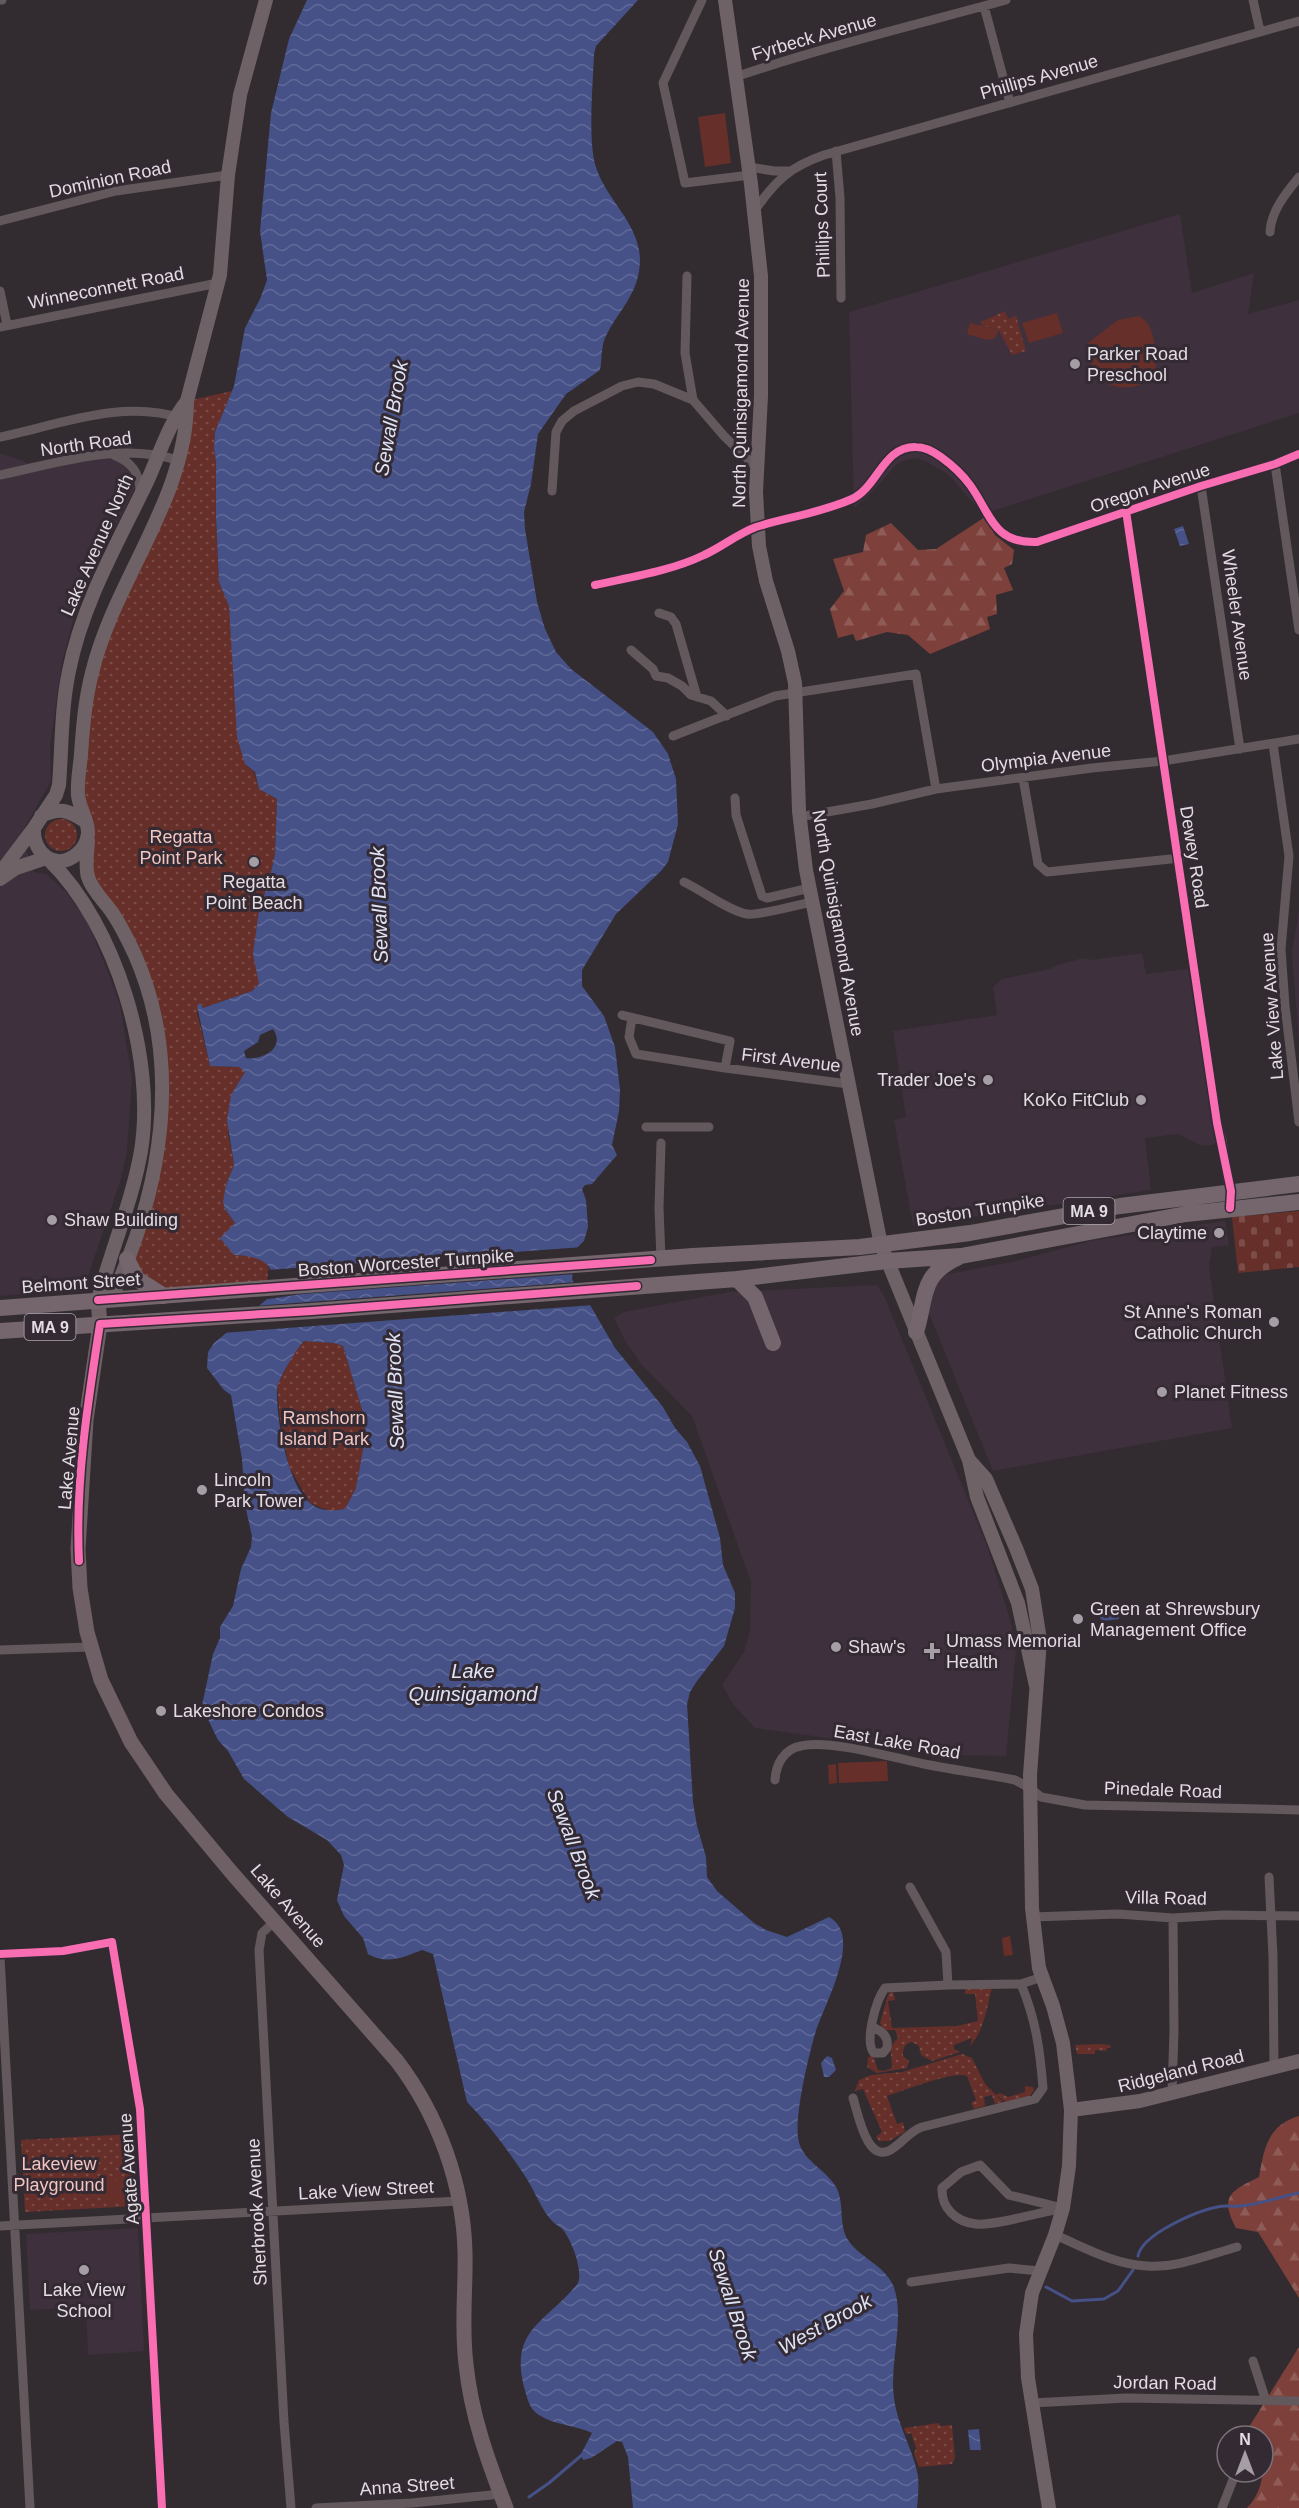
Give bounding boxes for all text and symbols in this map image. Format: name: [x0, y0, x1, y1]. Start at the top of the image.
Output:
street label: Fyrbeck Avenue: [749, 10, 879, 64]
street label: Phillips Avenue: [978, 51, 1100, 103]
street label: Dominion Road: [47, 156, 173, 202]
street label: Phillips Court: [810, 172, 834, 278]
street label: Winneconnett Road: [26, 263, 186, 313]
street label: North Quinsigamond Avenue: [729, 278, 753, 508]
place label: Parker Road Preschool: [1087, 344, 1188, 385]
marker: Parker Road Preschool: [1068, 357, 1082, 371]
water label: Sewall Brook: [370, 358, 412, 477]
street label: North Road: [39, 428, 133, 460]
street label: Oregon Avenue: [1088, 459, 1212, 517]
street label: Lake Avenue North: [57, 471, 137, 619]
street label: Wheeler Avenue: [1218, 548, 1256, 682]
street label: Olympia Avenue: [980, 740, 1112, 776]
street label: Dewey Road: [1176, 805, 1212, 909]
street label: North Quinsigamond Avenue: [808, 808, 868, 1038]
park label: Regatta Point Park: [139, 827, 224, 868]
water label: Sewall Brook: [366, 845, 392, 964]
marker: Regatta Point Beach: [247, 855, 261, 869]
place label: Regatta Point Beach: [205, 872, 303, 913]
street label: Lake View Avenue: [1257, 932, 1287, 1080]
street label: First Avenue: [740, 1044, 842, 1076]
place label: Trader Joe's: [877, 1070, 976, 1090]
marker: Trader Joe's: [981, 1073, 995, 1087]
place label: KoKo FitClub: [1023, 1090, 1129, 1110]
marker: KoKo FitClub: [1134, 1093, 1148, 1107]
street label: Boston Turnpike: [914, 1190, 1046, 1230]
road number: MA 9: [1064, 1198, 1114, 1224]
place label: Shaw Building: [64, 1210, 178, 1230]
marker: Shaw Building: [45, 1213, 59, 1227]
place label: Claytime: [1137, 1223, 1207, 1243]
marker: Claytime: [1212, 1226, 1226, 1240]
street label: Boston Worcester Turnpike: [297, 1245, 515, 1281]
street label: Belmont Street: [21, 1269, 141, 1297]
place label: St Anne's Roman Catholic Church: [1123, 1302, 1262, 1343]
road number: MA 9: [25, 1314, 76, 1340]
marker: St Anne's Roman Catholic Church: [1267, 1315, 1281, 1329]
water label: Sewall Brook: [382, 1331, 408, 1450]
place label: Planet Fitness: [1174, 1382, 1288, 1402]
marker: Planet Fitness: [1155, 1385, 1169, 1399]
street label: Lake Avenue: [55, 1405, 83, 1511]
park label: Ramshorn Island Park: [279, 1408, 370, 1449]
place label: Lincoln Park Tower: [214, 1470, 304, 1511]
marker: Lincoln Park Tower: [195, 1483, 209, 1497]
place label: Green at Shrewsbury Management Office: [1090, 1599, 1260, 1640]
marker: Green at Shrewsbury Management Office: [1071, 1612, 1085, 1626]
place label: Umass Memorial Health: [946, 1631, 1081, 1672]
place label: Shaw's: [848, 1637, 905, 1657]
marker: Shaw's: [829, 1640, 843, 1654]
marker: Umass Memorial Health: [923, 1642, 941, 1660]
water label: Lake Quinsigamond: [409, 1660, 538, 1705]
place label: Lakeshore Condos: [173, 1701, 324, 1721]
marker: Lakeshore Condos: [154, 1704, 168, 1718]
street label: East Lake Road: [832, 1721, 962, 1763]
street label: Pinedale Road: [1104, 1778, 1222, 1802]
water label: Sewall Brook: [543, 1786, 606, 1903]
street label: Lake Avenue: [246, 1860, 330, 1952]
street label: Villa Road: [1125, 1887, 1207, 1909]
street label: Ridgeland Road: [1116, 2046, 1246, 2096]
street label: Agate Avenue: [115, 2113, 143, 2225]
street label: Sherbrook Avenue: [243, 2138, 271, 2286]
park label: Lakeview Playground: [13, 2154, 105, 2195]
street label: Lake View Street: [298, 2176, 434, 2204]
water label: Sewall Brook: [705, 2245, 762, 2364]
marker: Lake View School: [77, 2263, 91, 2277]
place label: Lake View School: [43, 2280, 126, 2321]
water label: West Brook: [775, 2289, 876, 2359]
street label: Jordan Road: [1113, 2372, 1217, 2394]
north arrow: [1215, 2424, 1275, 2484]
text: N: [1239, 2431, 1251, 2448]
street label: Anna Street: [359, 2473, 455, 2499]

